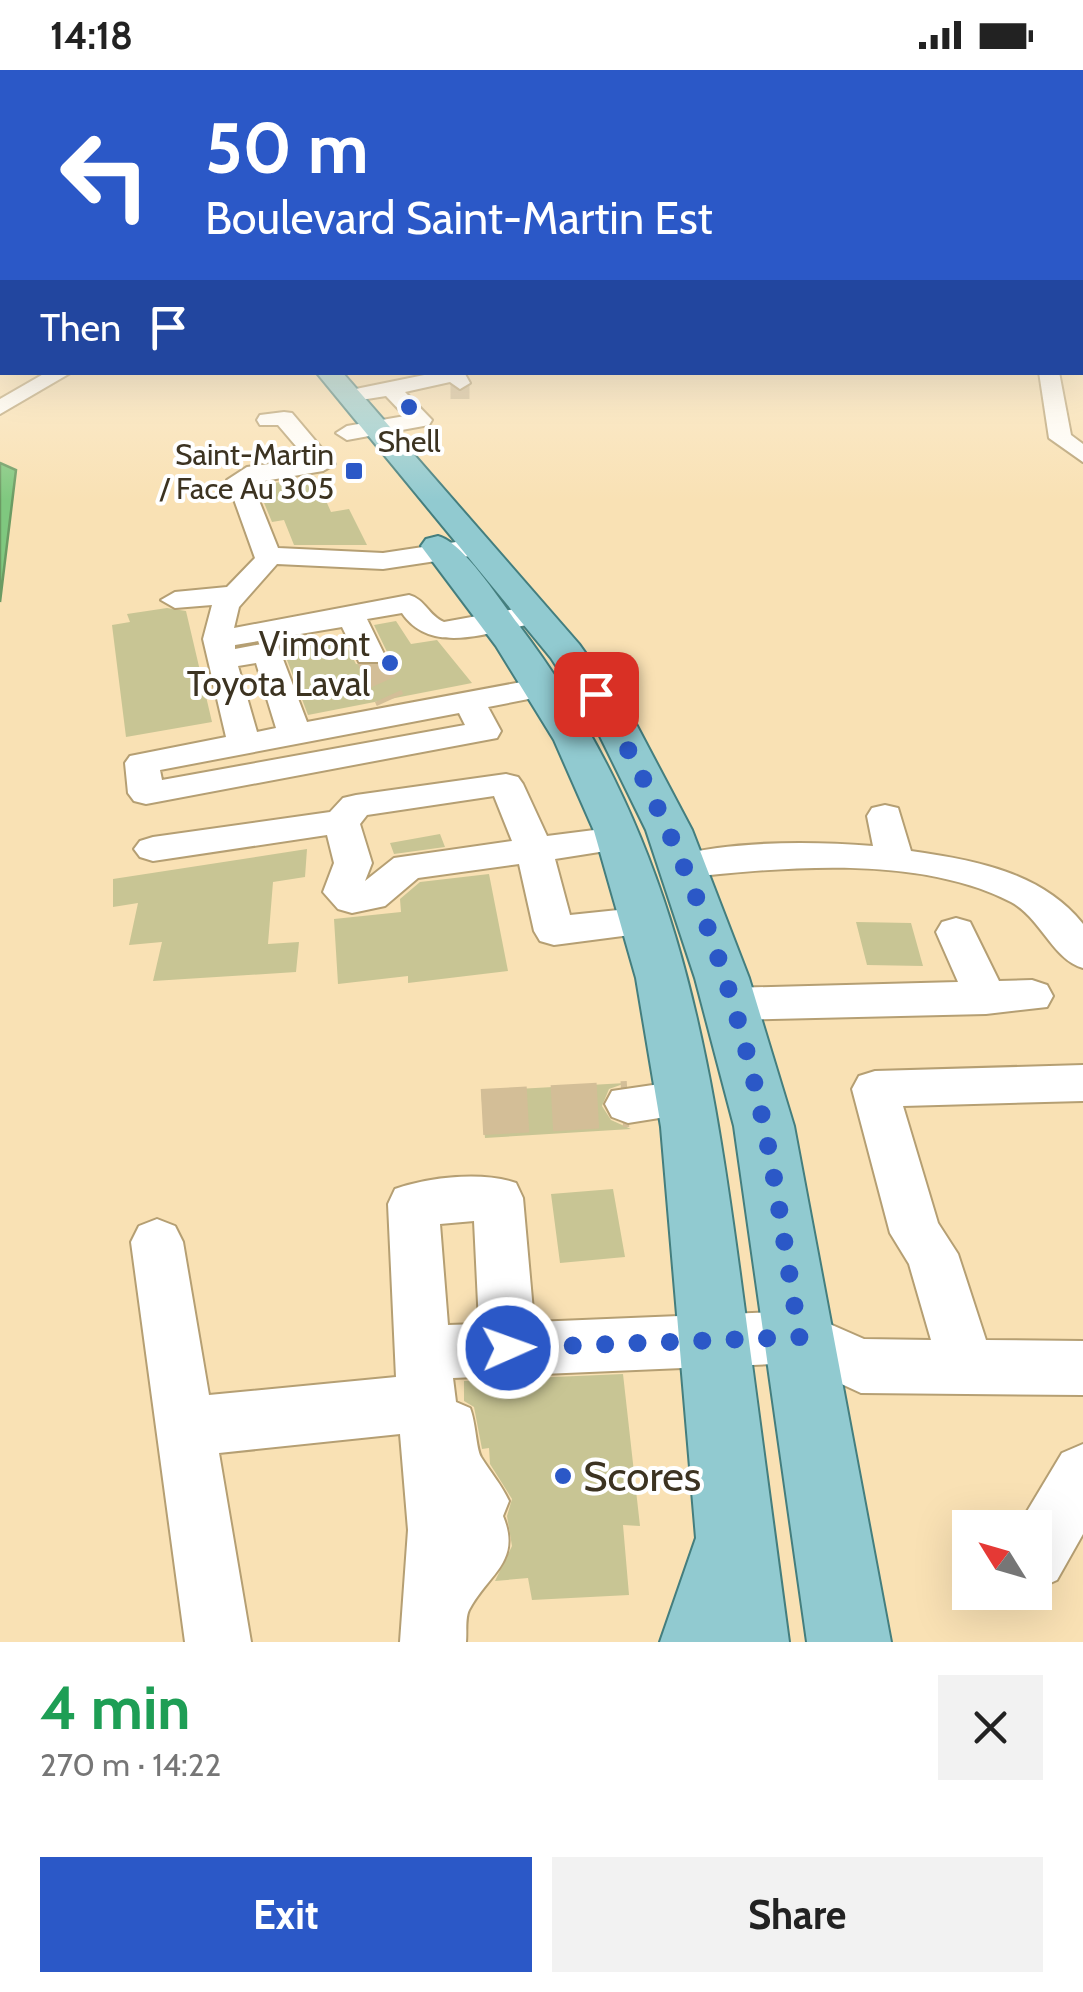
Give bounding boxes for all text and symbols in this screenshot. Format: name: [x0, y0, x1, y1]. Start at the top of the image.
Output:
text: 14:18: [50, 12, 133, 59]
text: 50 m: [205, 105, 369, 191]
icon: left: [40, 110, 170, 240]
text: Boulevard Saint-Martin Est: [205, 191, 713, 245]
icon: arrive: [141, 300, 196, 355]
text: Then: [40, 304, 121, 351]
marker: Shell: [398, 396, 420, 418]
place label: Shell: [377, 423, 441, 460]
place label: Saint-Martin / Face Au 305: [159, 436, 334, 507]
marker: Saint-Martin / Face Au 305: [343, 460, 365, 482]
place label: Vimont Toyota Laval: [187, 622, 371, 705]
marker: Vimont Toyota Laval: [379, 652, 401, 674]
pin: [554, 652, 639, 737]
icon: arrive: [569, 667, 624, 722]
position arrow: [456, 1296, 560, 1400]
place label: Scores: [583, 1450, 701, 1502]
marker: Scores: [552, 1465, 574, 1487]
north arrow: [952, 1510, 1052, 1610]
map controls: [952, 1510, 1052, 1610]
text: 4 min: [40, 1671, 190, 1744]
button: close: [938, 1675, 1043, 1780]
text: 270 m · 14:22: [40, 1745, 221, 1784]
button: Exit: [40, 1857, 532, 1972]
button: Share: [552, 1857, 1043, 1972]

